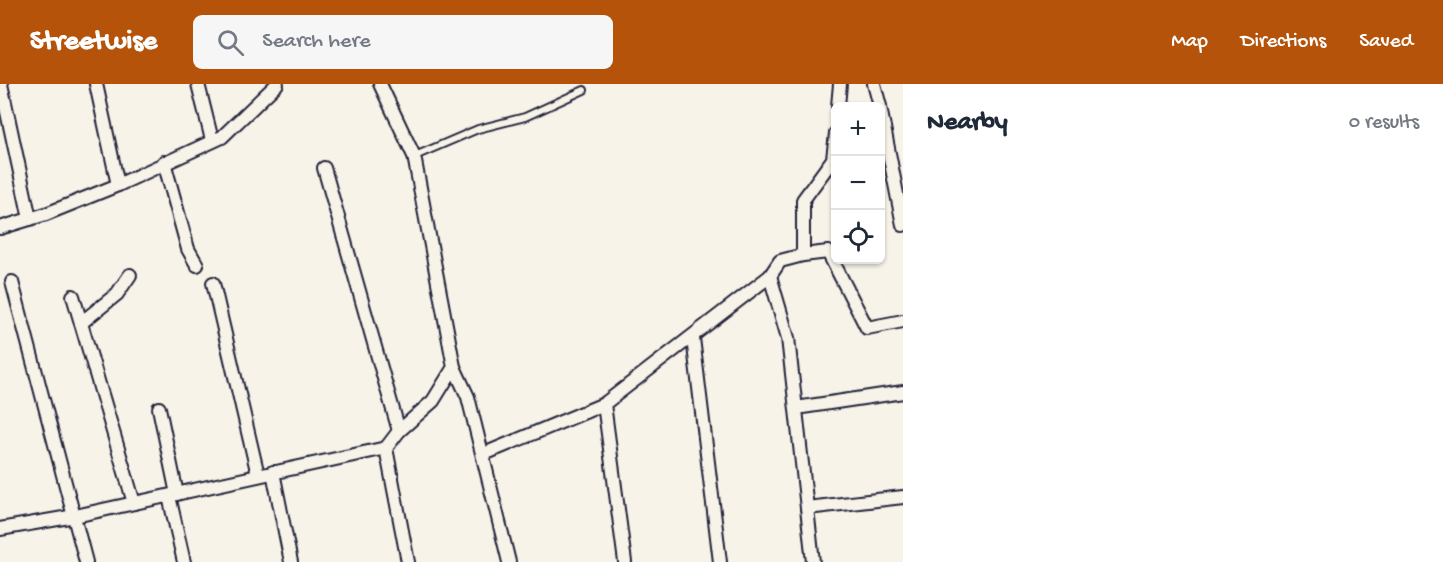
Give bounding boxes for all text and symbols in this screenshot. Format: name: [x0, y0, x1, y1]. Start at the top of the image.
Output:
search box: [193, 15, 613, 69]
text: Streetwise: [30, 26, 157, 59]
icon: search: [214, 26, 247, 59]
text: Search here: [262, 29, 371, 55]
text: Map: [1171, 30, 1208, 55]
text: Directions: [1241, 30, 1326, 55]
text: Saved: [1359, 30, 1413, 55]
map controls: [831, 102, 885, 264]
button: +: [831, 102, 885, 156]
text: Nearby: [927, 108, 1008, 139]
text: 0 results: [1349, 112, 1419, 135]
button: −: [831, 156, 885, 210]
button: locate: [831, 210, 885, 264]

